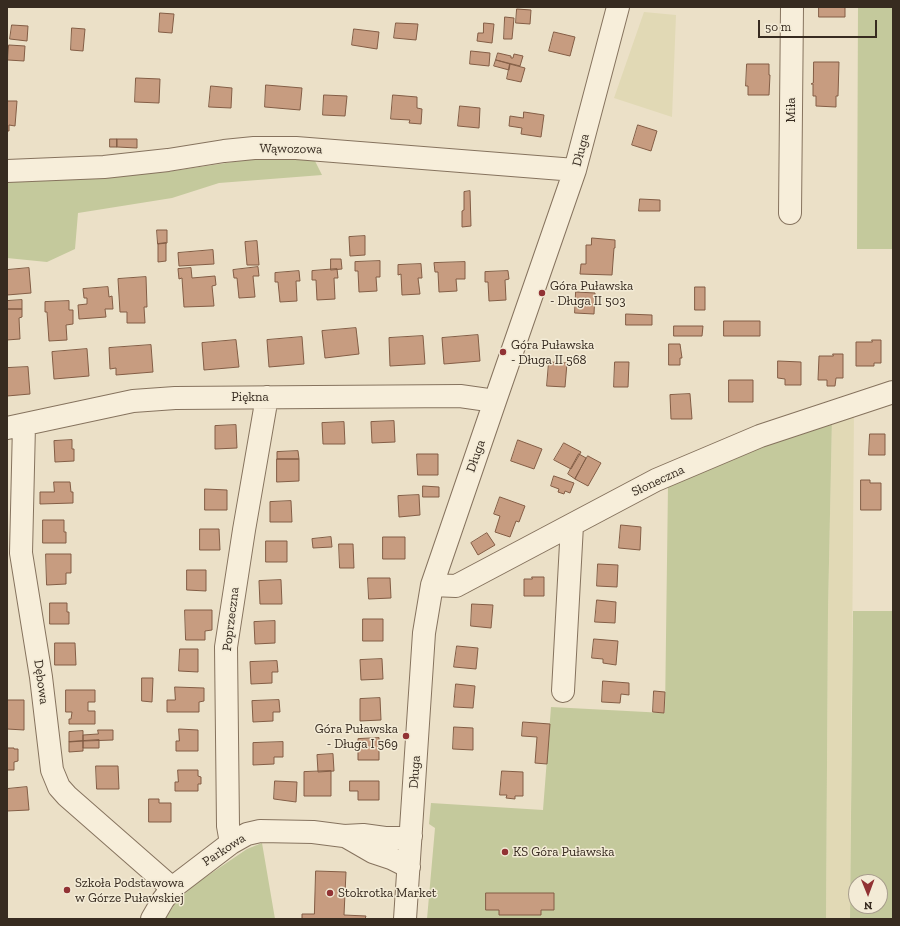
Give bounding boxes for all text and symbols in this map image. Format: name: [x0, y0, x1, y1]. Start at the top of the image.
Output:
scale bar: [760, 12, 879, 38]
text: 50 m: [765, 20, 791, 34]
street label: Miła: [783, 98, 799, 122]
street label: Długa: [569, 132, 593, 168]
street label: Wąwozowa: [259, 141, 323, 157]
place label: Góra Puławska - Długa II 503: [550, 278, 633, 309]
marker: Góra Puławska - Długa II 503: [537, 288, 547, 298]
place label: Góra Puławska - Długa II 568: [511, 337, 594, 368]
marker: Góra Puławska - Długa II 568: [498, 347, 508, 357]
street label: Piękna: [231, 389, 269, 405]
street label: Długa: [463, 438, 489, 474]
street label: Słoneczna: [629, 462, 687, 500]
street label: Poprzeczna: [219, 586, 243, 652]
street label: Dębowa: [30, 659, 52, 705]
place label: Góra Puławska - Długa I 569: [315, 721, 398, 752]
marker: Góra Puławska - Długa I 569: [401, 731, 411, 741]
street label: Długa: [406, 755, 424, 789]
street label: Parkowa: [199, 830, 249, 870]
place label: KS Góra Puławska: [513, 844, 614, 860]
marker: KS Góra Puławska: [500, 847, 510, 857]
north arrow: [848, 874, 888, 914]
place label: Szkoła Podstawowa w Górze Puławskiej: [75, 875, 184, 906]
marker: Szkoła Podstawowa w Górze Puławskiej: [62, 885, 72, 895]
place label: Stokrotka Market: [338, 885, 437, 901]
marker: Stokrotka Market: [325, 888, 335, 898]
text: N: [864, 899, 873, 912]

